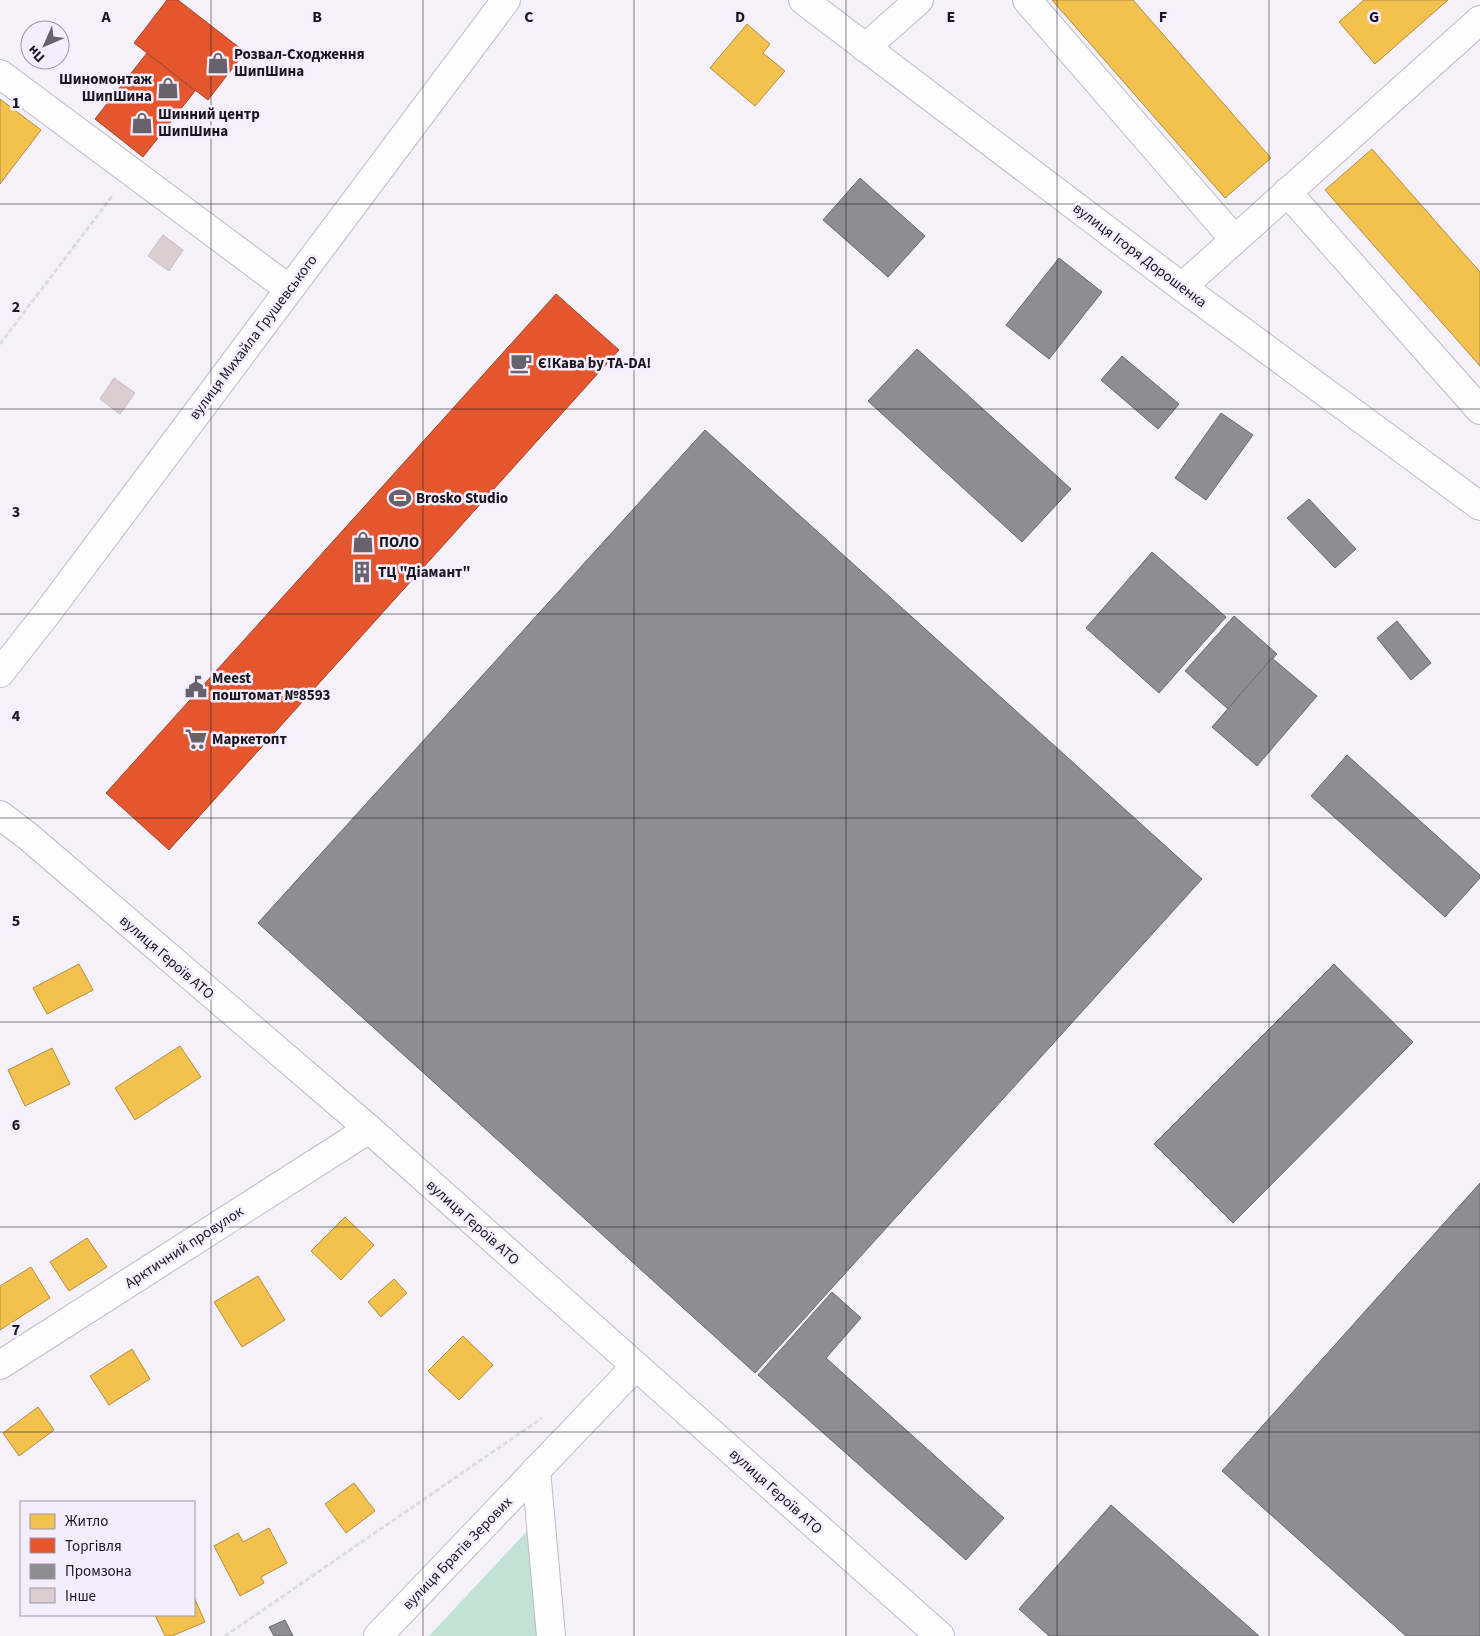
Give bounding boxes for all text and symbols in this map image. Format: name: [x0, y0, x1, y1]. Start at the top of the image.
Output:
text: A: [100, 6, 111, 28]
text: B: [312, 6, 322, 28]
text: C: [524, 6, 534, 28]
text: D: [735, 6, 745, 28]
text: E: [947, 6, 955, 28]
text: F: [1159, 6, 1167, 28]
text: G: [1369, 6, 1379, 28]
north arrow: [20, 20, 70, 70]
text: Пн: [23, 40, 50, 67]
place label: Розвал-Сходження ШипШина: [234, 44, 365, 82]
shop icon: Розвал-Сходження ШипШина: [205, 50, 231, 76]
place label: Шиномонтаж ШипШина: [59, 69, 153, 107]
shop icon: Шиномонтаж ШипШина: [155, 75, 181, 101]
text: 1: [12, 92, 20, 114]
place label: Шинний центр ШипШина: [158, 104, 260, 142]
shop icon: Шинний центр ШипШина: [129, 110, 155, 136]
street label: вулиця Ігоря Дорошенка: [1068, 198, 1211, 313]
street label: вулиця Михайла Грушевського: [184, 250, 323, 424]
text: 2: [12, 296, 20, 318]
cafe icon: Є!Кава by TA-DA!: [508, 350, 534, 376]
place label: Є!Кава by TA-DA!: [538, 353, 651, 374]
sports icon: Brosko Studio: [387, 485, 413, 511]
place label: Brosko Studio: [416, 488, 508, 509]
text: 3: [12, 501, 20, 523]
shop icon: ПОЛО: [350, 529, 376, 555]
place label: ПОЛО: [379, 532, 419, 553]
building icon: ТЦ "Діамант": [349, 559, 375, 585]
place label: ТЦ "Діамант": [378, 562, 471, 583]
place label: Meest поштомат №8593: [212, 668, 331, 706]
public building icon: Meest поштомат №8593: [183, 674, 209, 700]
text: 4: [12, 705, 21, 727]
supermarket icon: Маркетопт: [183, 726, 209, 752]
place label: Маркетопт: [212, 729, 287, 750]
text: 5: [12, 910, 20, 932]
street label: вулиця Героїв АТО: [115, 910, 219, 1004]
text: 6: [12, 1114, 20, 1136]
street label: вулиця Героїв АТО: [421, 1175, 524, 1270]
street label: Арктичний провулок: [121, 1201, 248, 1294]
text: 7: [12, 1319, 20, 1341]
street label: вулиця Героїв АТО: [724, 1444, 827, 1539]
street label: вулиця Братів Зерових: [398, 1492, 517, 1615]
legend: [20, 1501, 195, 1616]
text: Житло: [65, 1511, 108, 1532]
text: Торгівля: [65, 1536, 122, 1557]
text: Промзона: [65, 1561, 132, 1582]
text: Інше: [65, 1586, 96, 1607]

